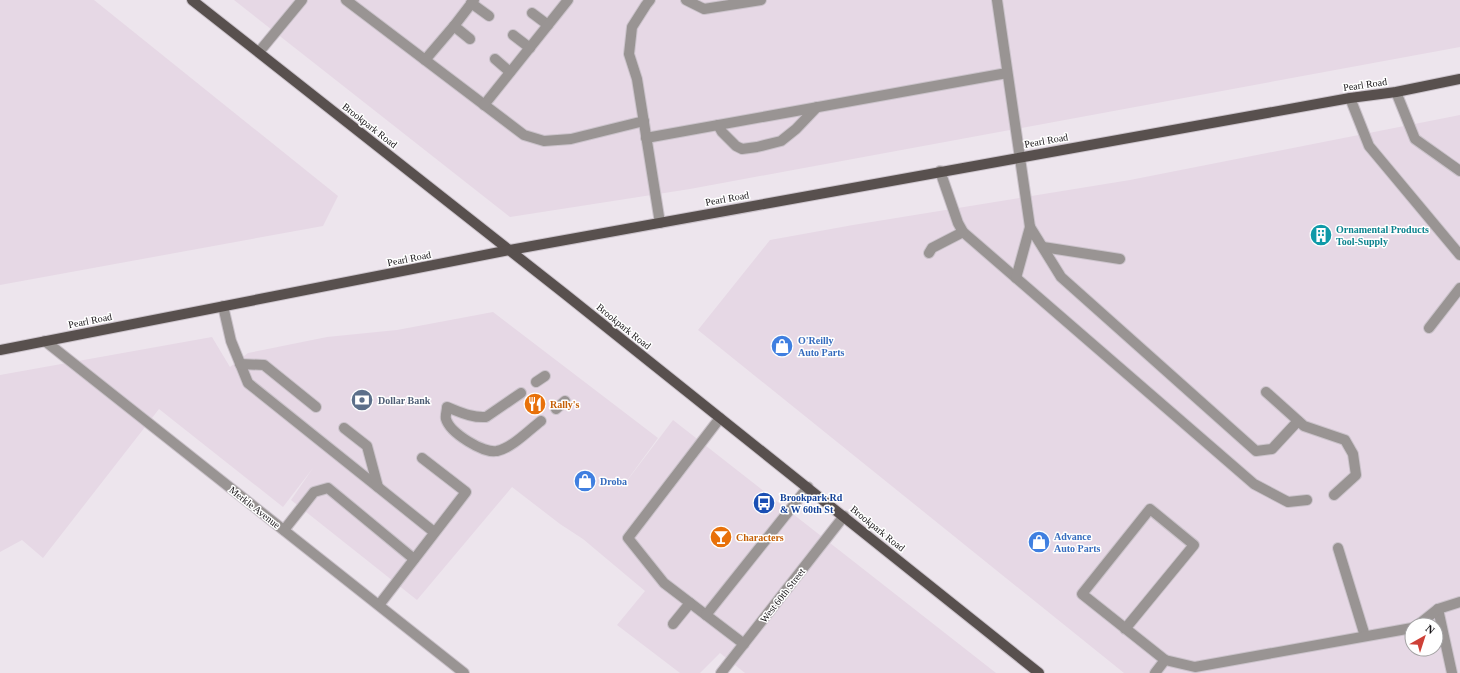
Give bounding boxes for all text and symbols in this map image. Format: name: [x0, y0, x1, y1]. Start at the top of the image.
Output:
street label: Pearl Road: [1342, 76, 1388, 93]
street label: Brookpark Road: [340, 101, 399, 150]
street label: Pearl Road: [1023, 131, 1069, 150]
street label: Pearl Road: [704, 189, 750, 208]
building icon: Ornamental Products Tool-Supply: [1308, 222, 1334, 248]
place label: Ornamental Products Tool-Supply: [1336, 224, 1429, 247]
street label: Pearl Road: [386, 249, 432, 268]
street label: Brookpark Road: [594, 301, 653, 352]
street label: Pearl Road: [67, 311, 113, 330]
shop icon: O'Reilly Auto Parts: [769, 333, 795, 359]
place label: O'Reilly Auto Parts: [798, 335, 844, 358]
bank icon: Dollar Bank: [349, 387, 375, 413]
restaurant icon: Rally's: [522, 391, 548, 417]
place label: Dollar Bank: [378, 395, 431, 406]
place label: Rally's: [550, 399, 580, 410]
shop icon: Droba: [572, 468, 598, 494]
place label: Droba: [600, 476, 627, 487]
street label: Merkle Avenue: [227, 484, 283, 531]
bus stop icon: Brookpark Rd & W 60th St: [751, 490, 777, 516]
place label: Brookpark Rd & W 60th St: [780, 492, 843, 515]
street label: Brookpark Road: [848, 503, 907, 554]
bar icon: Characters: [708, 524, 734, 550]
shop icon: Advance Auto Parts: [1026, 529, 1052, 555]
place label: Advance Auto Parts: [1054, 531, 1100, 554]
place label: Characters: [736, 532, 784, 543]
street label: West 60th Street: [758, 566, 807, 625]
north arrow: [1404, 617, 1444, 657]
text: N: [1423, 622, 1437, 636]

